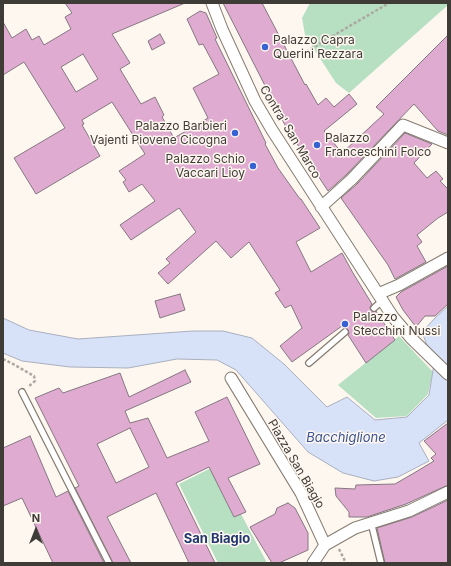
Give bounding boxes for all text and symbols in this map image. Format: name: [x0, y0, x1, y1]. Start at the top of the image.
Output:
place label: Palazzo Capra Querini Rezzara: [273, 33, 363, 61]
marker: Palazzo Capra Querini Rezzara: [260, 42, 270, 52]
street label: Contra' San Marco: [257, 83, 323, 181]
place label: Palazzo Barbieri Vajenti Piovene Cicogna: [90, 119, 227, 147]
marker: Palazzo Barbieri Vajenti Piovene Cicogna: [230, 128, 240, 138]
place label: Palazzo Franceschini Folco: [325, 131, 431, 159]
marker: Palazzo Franceschini Folco: [312, 140, 322, 150]
place label: Palazzo Schio Vaccari Lioy: [166, 152, 245, 180]
marker: Palazzo Schio Vaccari Lioy: [248, 161, 258, 171]
place label: Palazzo Stecchini Nussi: [353, 310, 440, 338]
marker: Palazzo Stecchini Nussi: [340, 319, 350, 329]
street label: Piazza San Biagio: [265, 417, 327, 511]
water label: Bacchiglione: [306, 430, 386, 446]
north arrow: [16, 510, 56, 550]
text: N: [32, 511, 40, 525]
district label: San Biagio: [184, 531, 250, 547]

